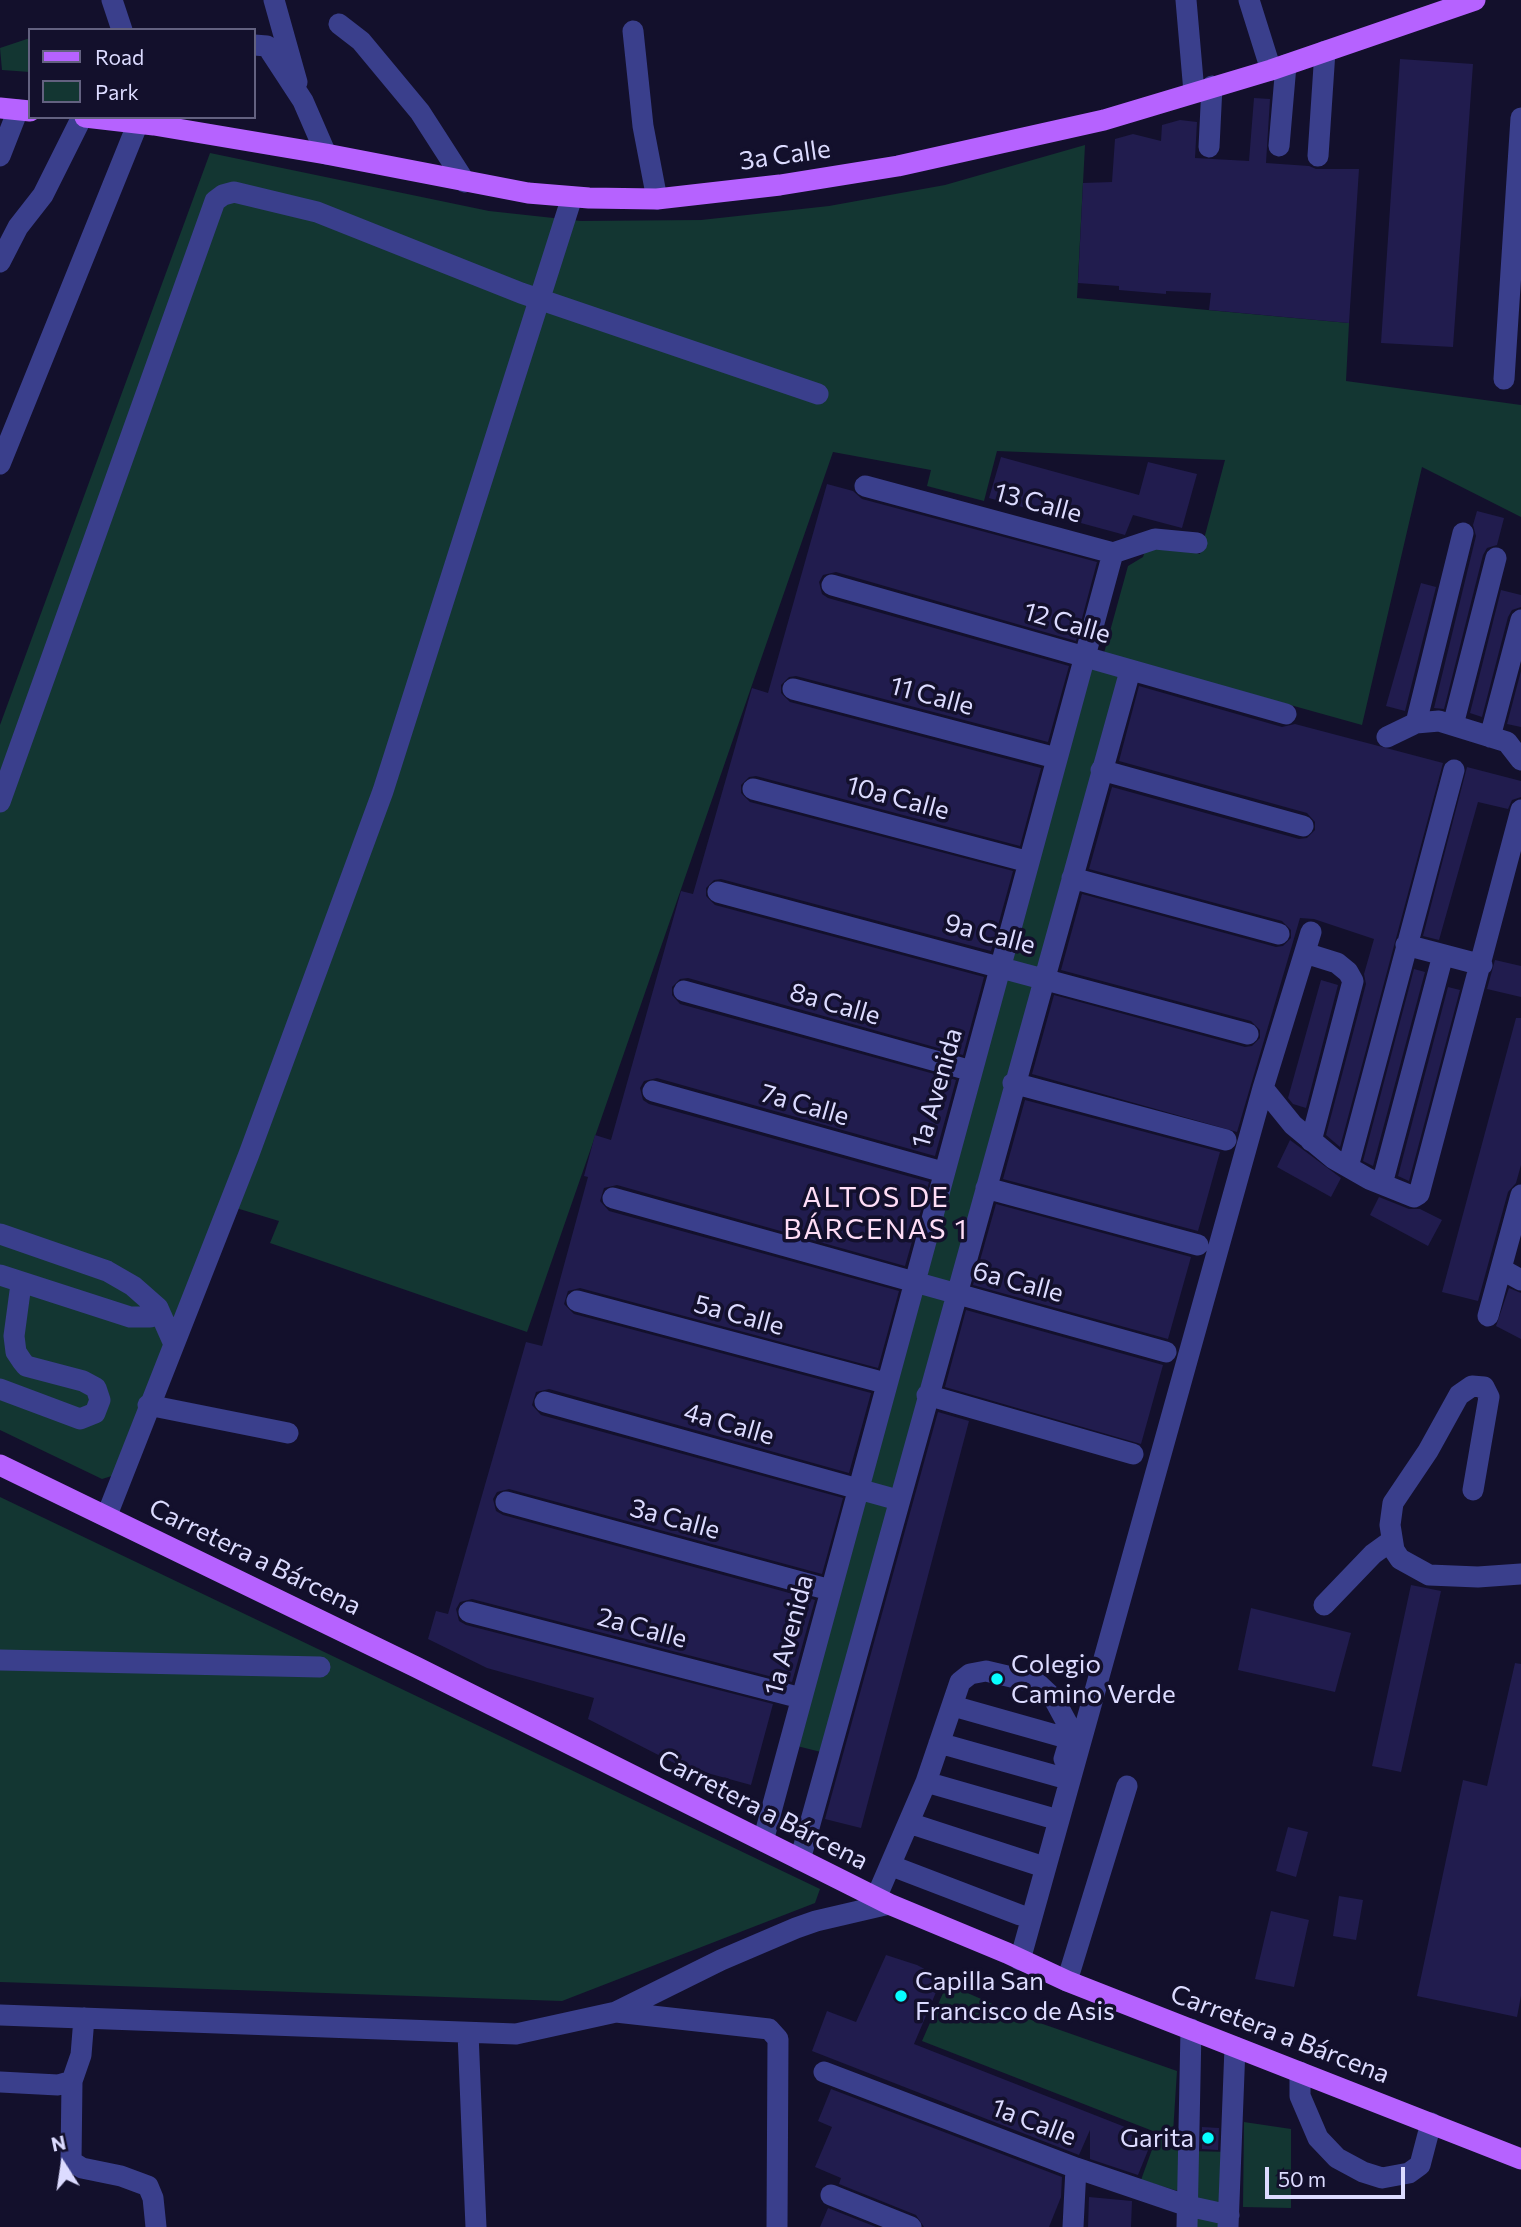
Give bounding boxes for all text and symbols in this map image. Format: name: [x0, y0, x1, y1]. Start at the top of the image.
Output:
legend: [28, 28, 256, 119]
text: Road: [95, 44, 144, 69]
text: Park: [95, 79, 139, 104]
street label: 3a Calle: [737, 133, 833, 177]
street label: 13 Calle: [991, 476, 1085, 530]
street label: 12 Calle: [1020, 596, 1114, 650]
street label: 11 Calle: [887, 670, 977, 722]
street label: 10a Calle: [843, 769, 953, 827]
street label: 9a Calle: [941, 907, 1039, 961]
street label: 8a Calle: [786, 976, 884, 1032]
street label: 1a Avenida: [905, 1024, 969, 1152]
street label: 7a Calle: [757, 1078, 853, 1132]
district label: ALTOS DE BÁRCENAS 1: [784, 1181, 968, 1247]
street label: 6a Calle: [969, 1255, 1067, 1309]
street label: 5a Calle: [691, 1288, 787, 1342]
street label: 4a Calle: [680, 1396, 778, 1452]
street label: Carretera a Bárcena: [144, 1492, 366, 1622]
street label: 3a Calle: [627, 1492, 723, 1546]
street label: 1a Avenida: [758, 1571, 820, 1699]
street label: 2a Calle: [594, 1601, 690, 1655]
place label: Colegio Camino Verde: [1011, 1648, 1176, 1710]
marker: Colegio Camino Verde: [989, 1671, 1005, 1687]
street label: Carretera a Bárcena: [653, 1743, 873, 1877]
place label: Capilla San Francisco de Asis: [915, 1965, 1115, 2026]
street label: Carretera a Bárcena: [1166, 1978, 1394, 2090]
marker: Capilla San Francisco de Asis: [893, 1988, 909, 2004]
street label: 1a Calle: [987, 2092, 1081, 2152]
place label: Garita: [1120, 2122, 1194, 2154]
north arrow: [28, 2129, 98, 2199]
text: N: [49, 2130, 68, 2156]
marker: Garita: [1200, 2130, 1216, 2146]
scale bar: [1269, 2154, 1409, 2198]
text: 50 m: [1278, 2166, 1326, 2191]

